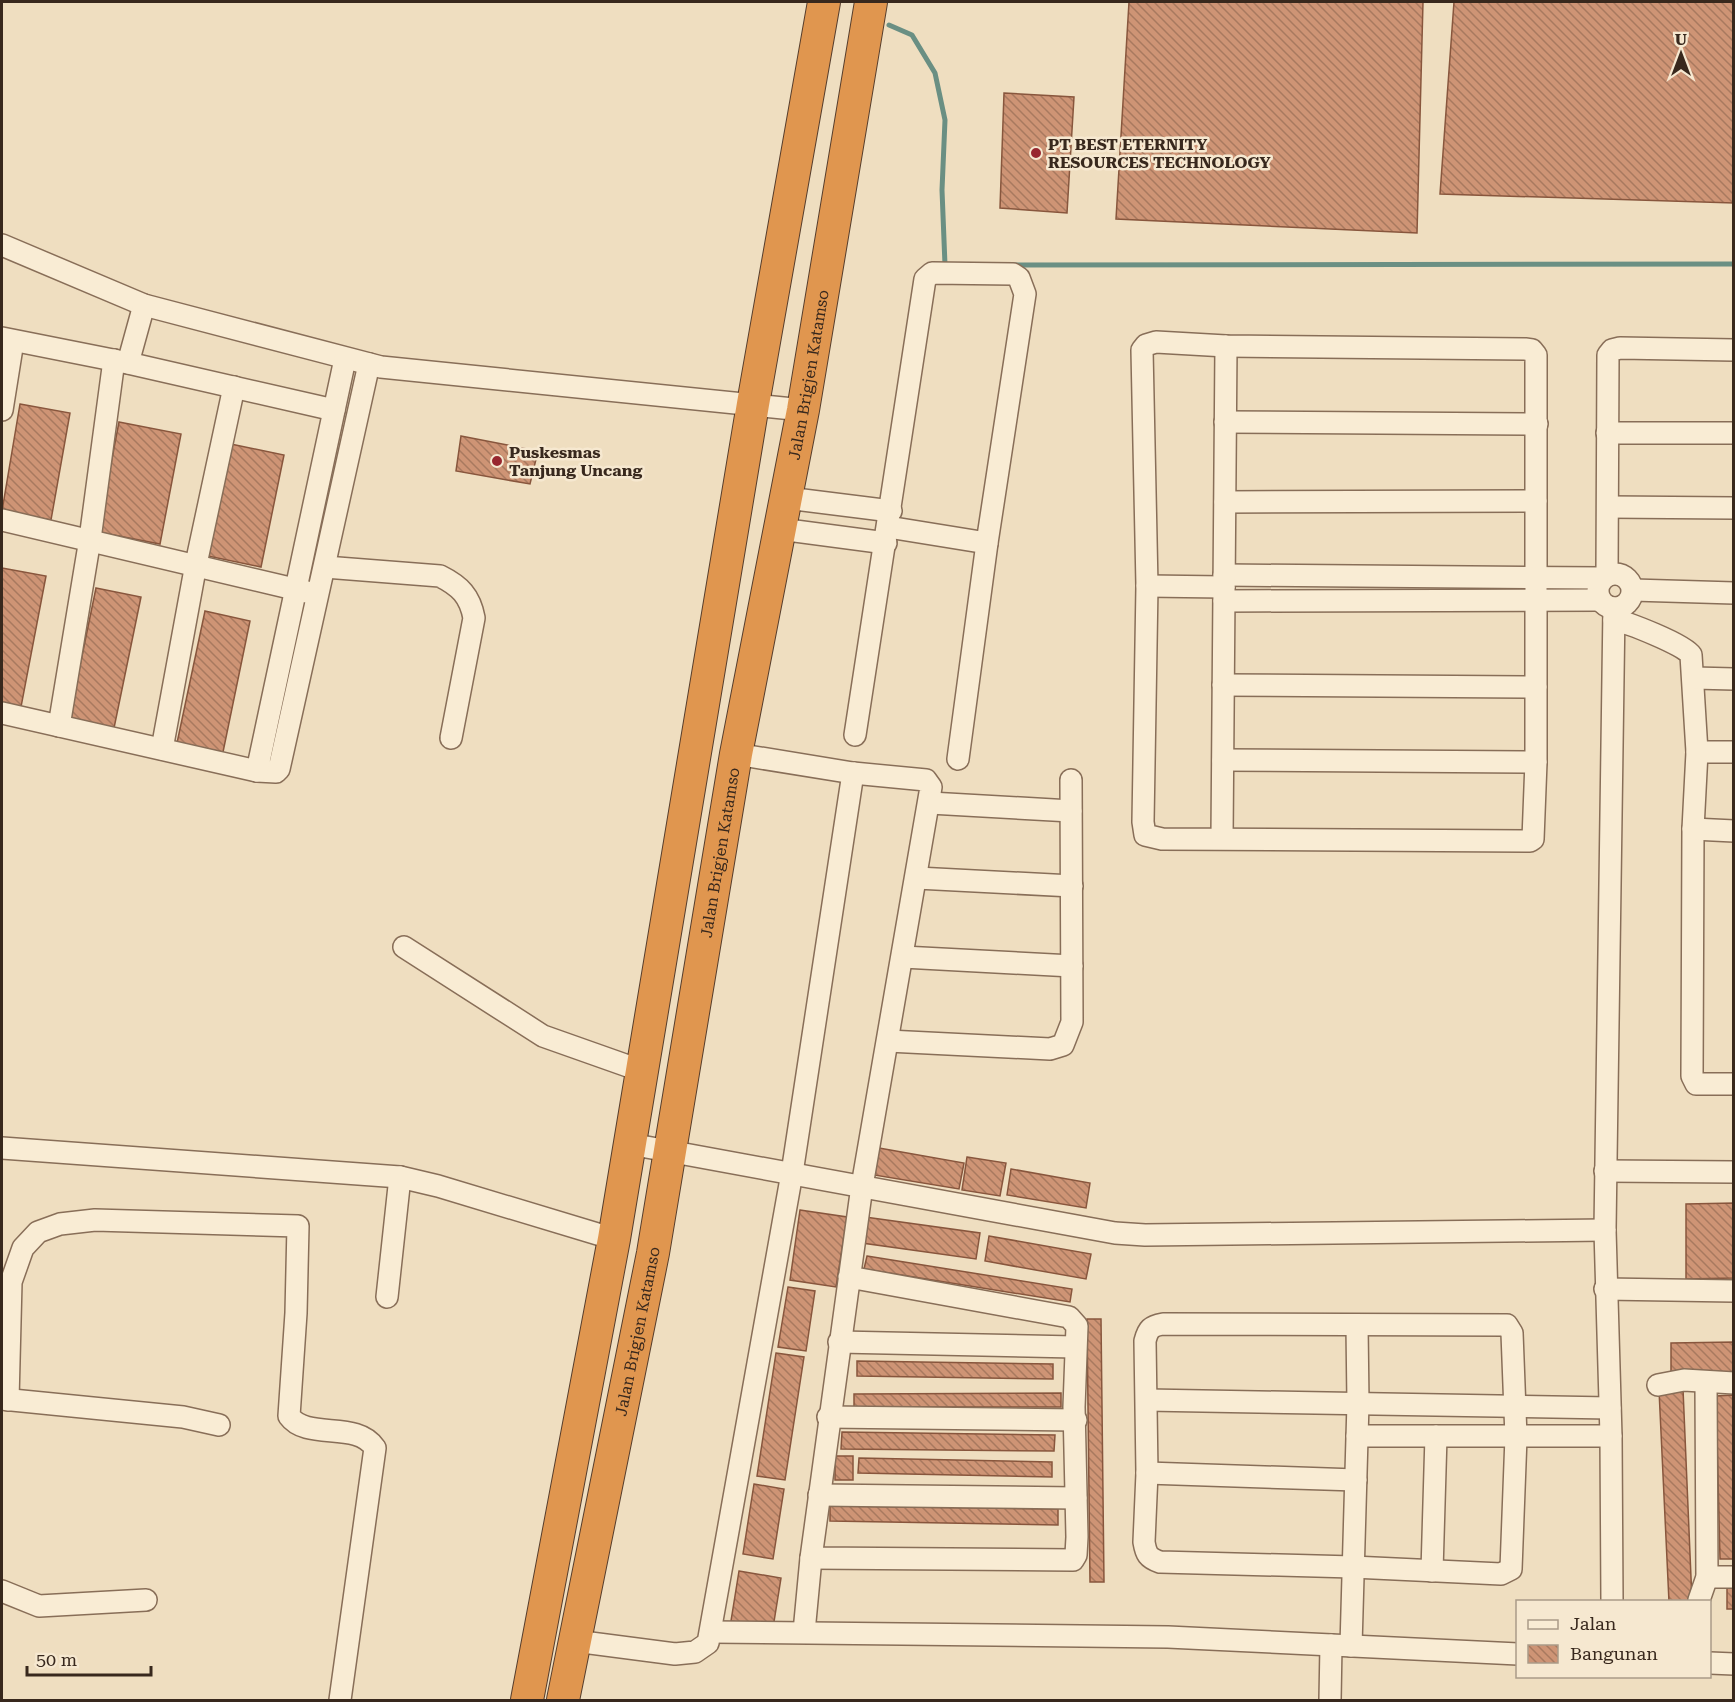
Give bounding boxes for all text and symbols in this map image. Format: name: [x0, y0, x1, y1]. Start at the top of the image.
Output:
north arrow: [1651, 24, 1711, 84]
text: U: [1675, 30, 1687, 49]
place label: PT BEST ETERNITY RESOURCES TECHNOLOGY: [1048, 135, 1271, 172]
marker: PT BEST ETERNITY RESOURCES TECHNOLOGY: [1029, 146, 1043, 160]
street label: Jalan Brigjen Katamso: [784, 288, 832, 461]
place label: Puskesmas Tanjung Uncang: [509, 443, 642, 480]
marker: Puskesmas Tanjung Uncang: [490, 454, 504, 468]
street label: Jalan Brigjen Katamso: [696, 766, 743, 939]
street label: Jalan Brigjen Katamso: [611, 1245, 663, 1418]
legend: [1516, 1600, 1711, 1678]
text: Jalan: [1570, 1613, 1617, 1634]
scale bar: [27, 1639, 152, 1677]
text: Bangunan: [1570, 1643, 1658, 1664]
text: 50 m: [36, 1649, 77, 1670]

